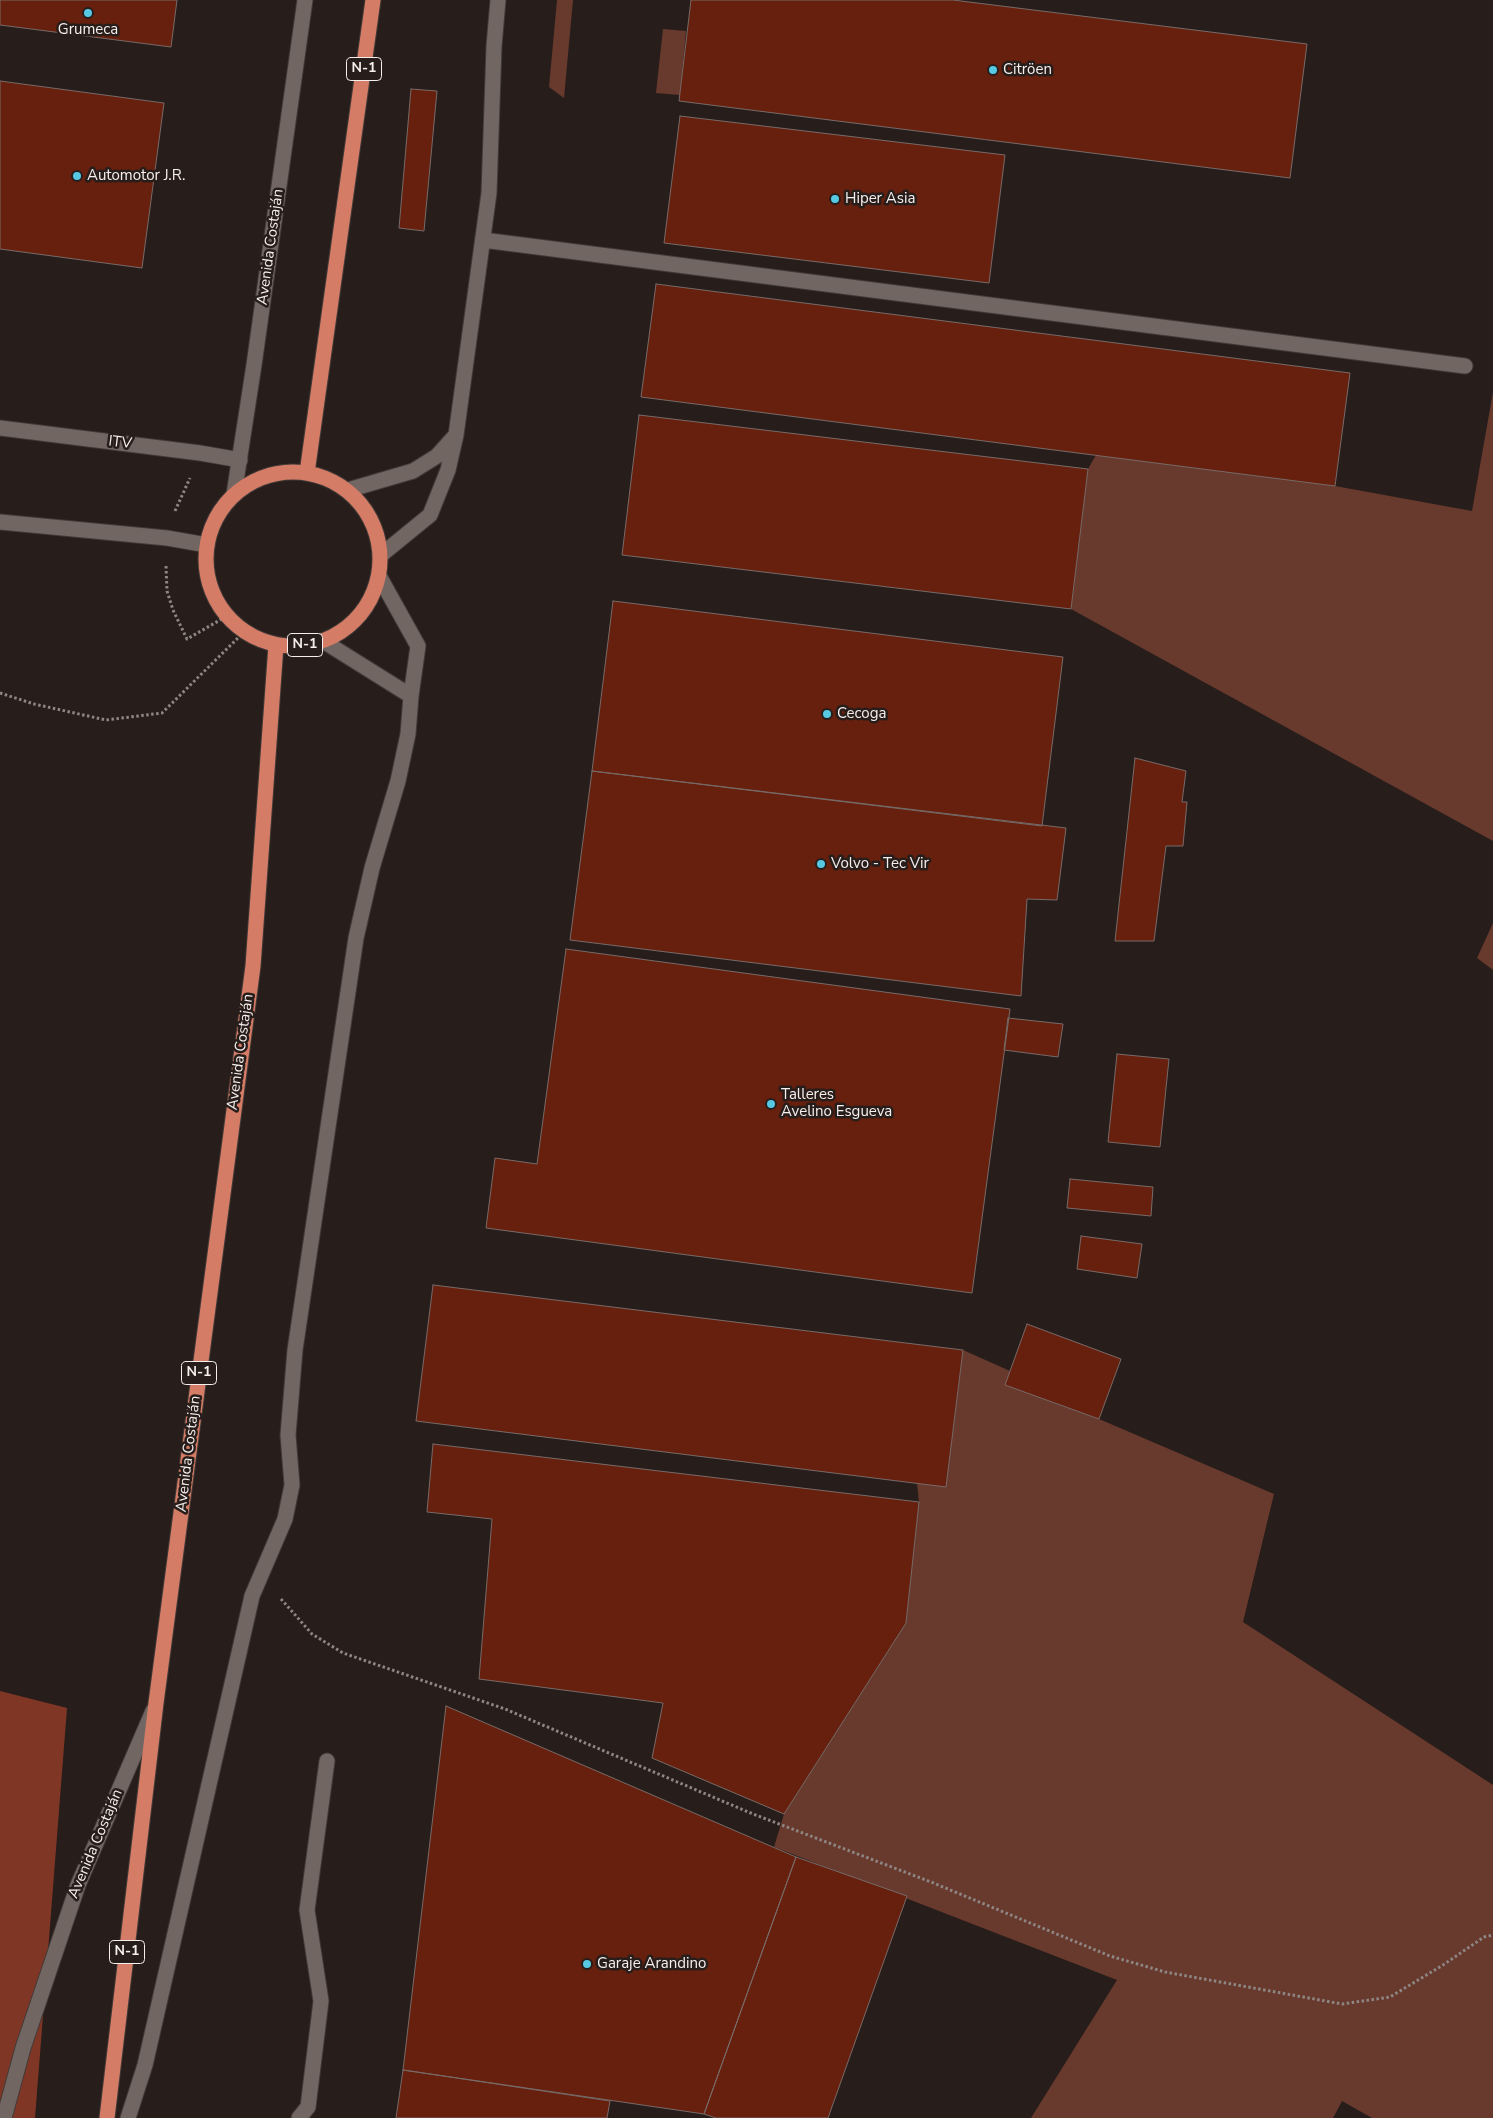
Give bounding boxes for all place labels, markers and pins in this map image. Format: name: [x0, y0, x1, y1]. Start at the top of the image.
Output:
marker: Grumeca: [82, 7, 94, 19]
place label: Grumeca: [58, 21, 118, 39]
place label: Citröen: [1003, 61, 1052, 79]
marker: Citröen: [987, 64, 999, 76]
place label: Automotor J.R.: [87, 167, 185, 185]
marker: Automotor J.R.: [71, 170, 83, 182]
place label: Hiper Asia: [845, 190, 915, 208]
marker: Hiper Asia: [829, 193, 841, 205]
place label: Cecoga: [837, 705, 886, 723]
marker: Cecoga: [821, 708, 833, 720]
place label: Volvo - Tec Vir: [831, 855, 929, 873]
marker: Volvo - Tec Vir: [815, 858, 827, 870]
place label: Talleres Avelino Esgueva: [781, 1086, 892, 1121]
marker: Talleres Avelino Esgueva: [765, 1098, 777, 1110]
place label: Garaje Arandino: [597, 1955, 706, 1973]
marker: Garaje Arandino: [581, 1958, 593, 1970]

